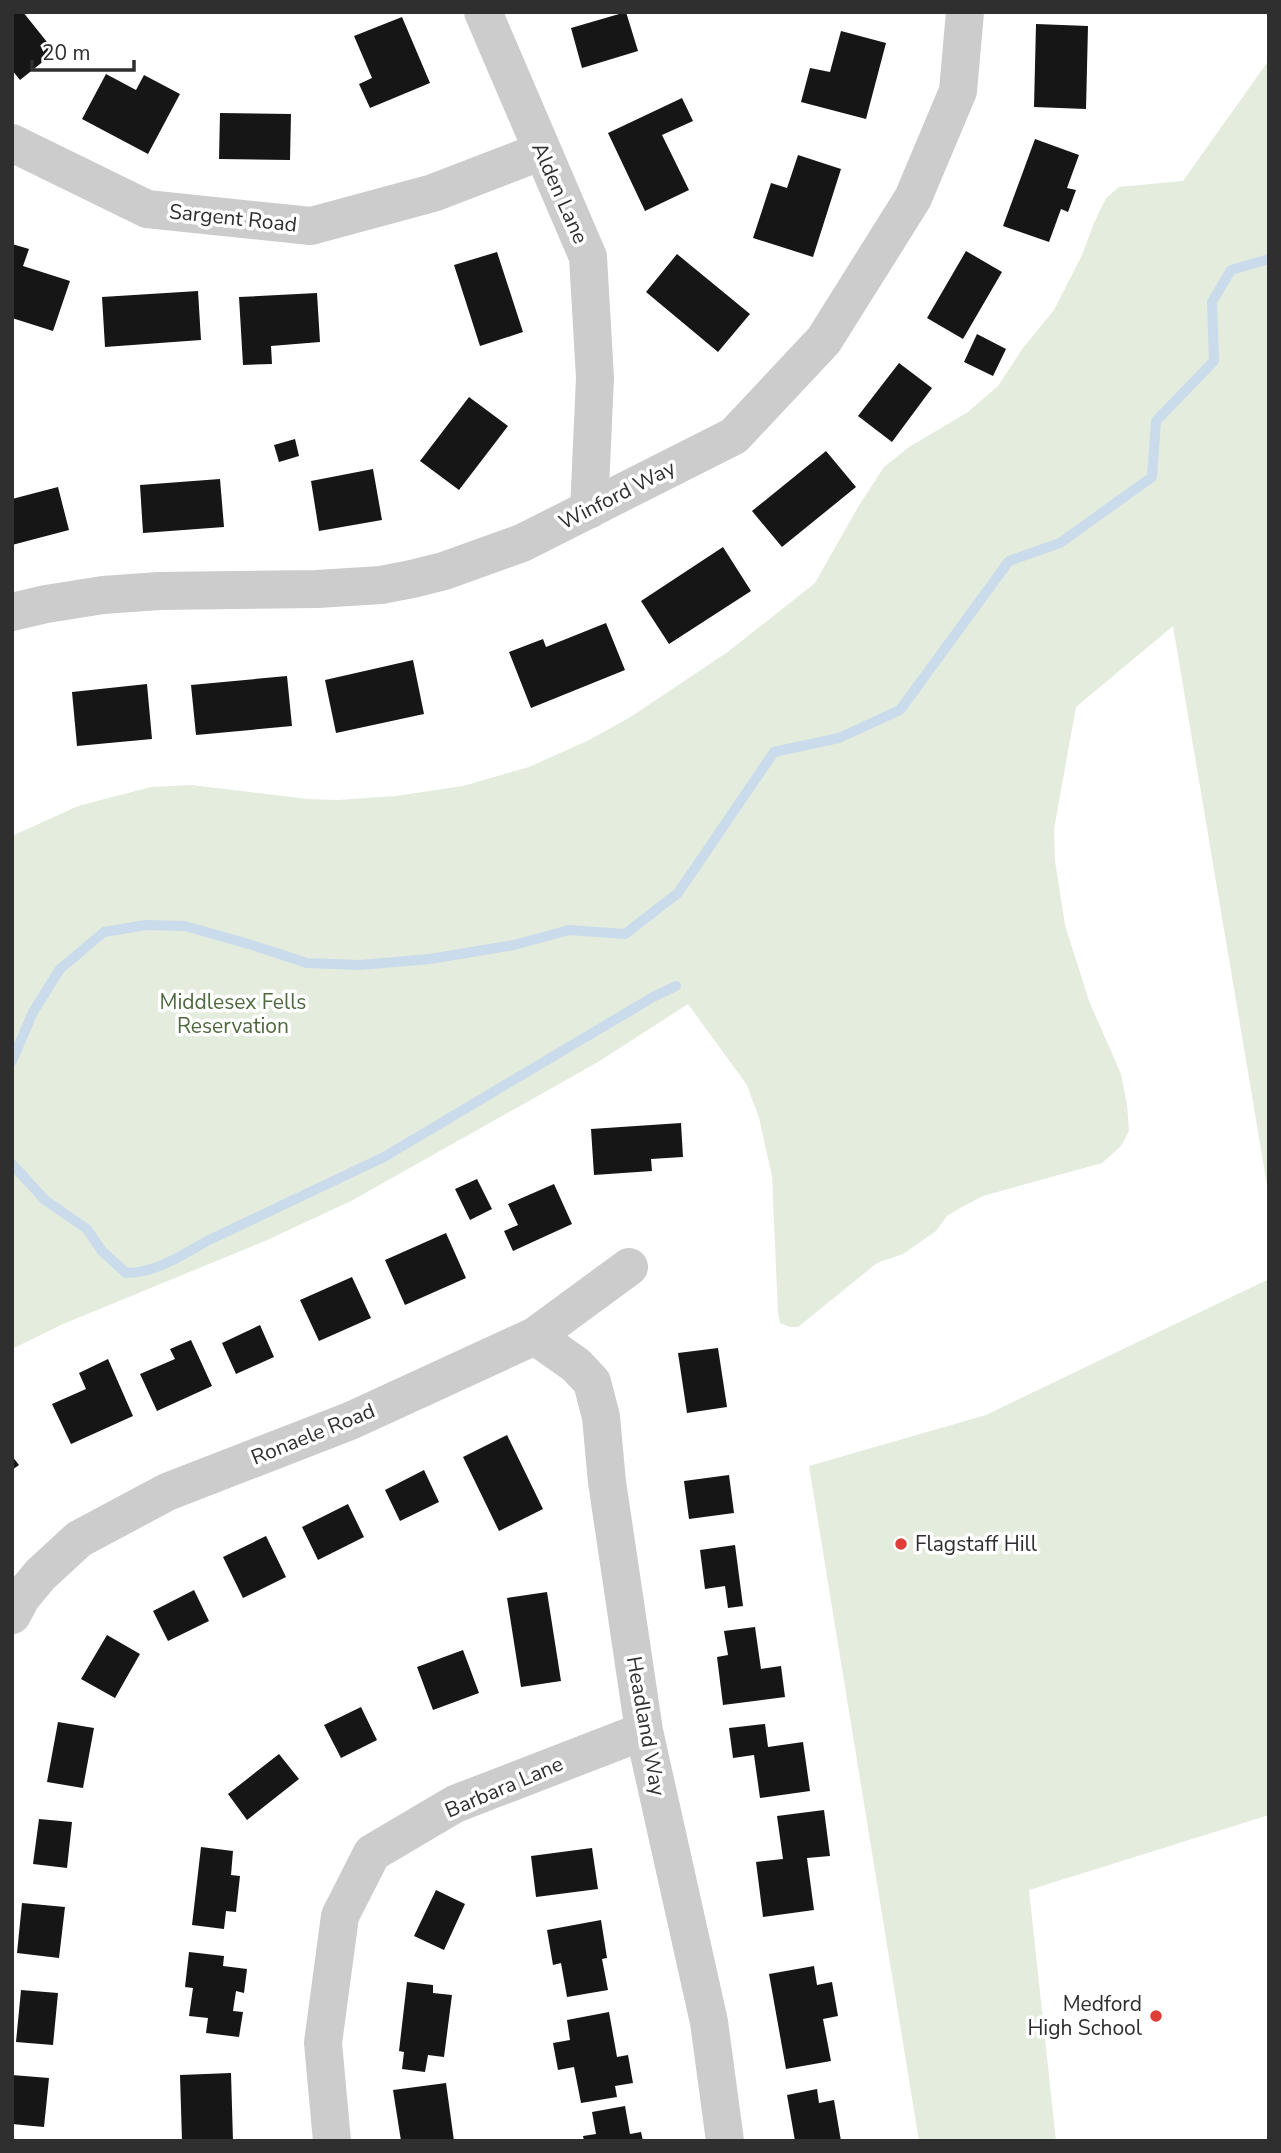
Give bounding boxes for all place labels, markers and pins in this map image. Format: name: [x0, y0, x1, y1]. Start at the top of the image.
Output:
place label: Flagstaff Hill: [915, 1530, 1038, 1558]
marker: Flagstaff Hill: [893, 1536, 909, 1552]
place label: Medford High School: [1027, 1990, 1143, 2042]
marker: Medford High School: [1148, 2008, 1164, 2024]

